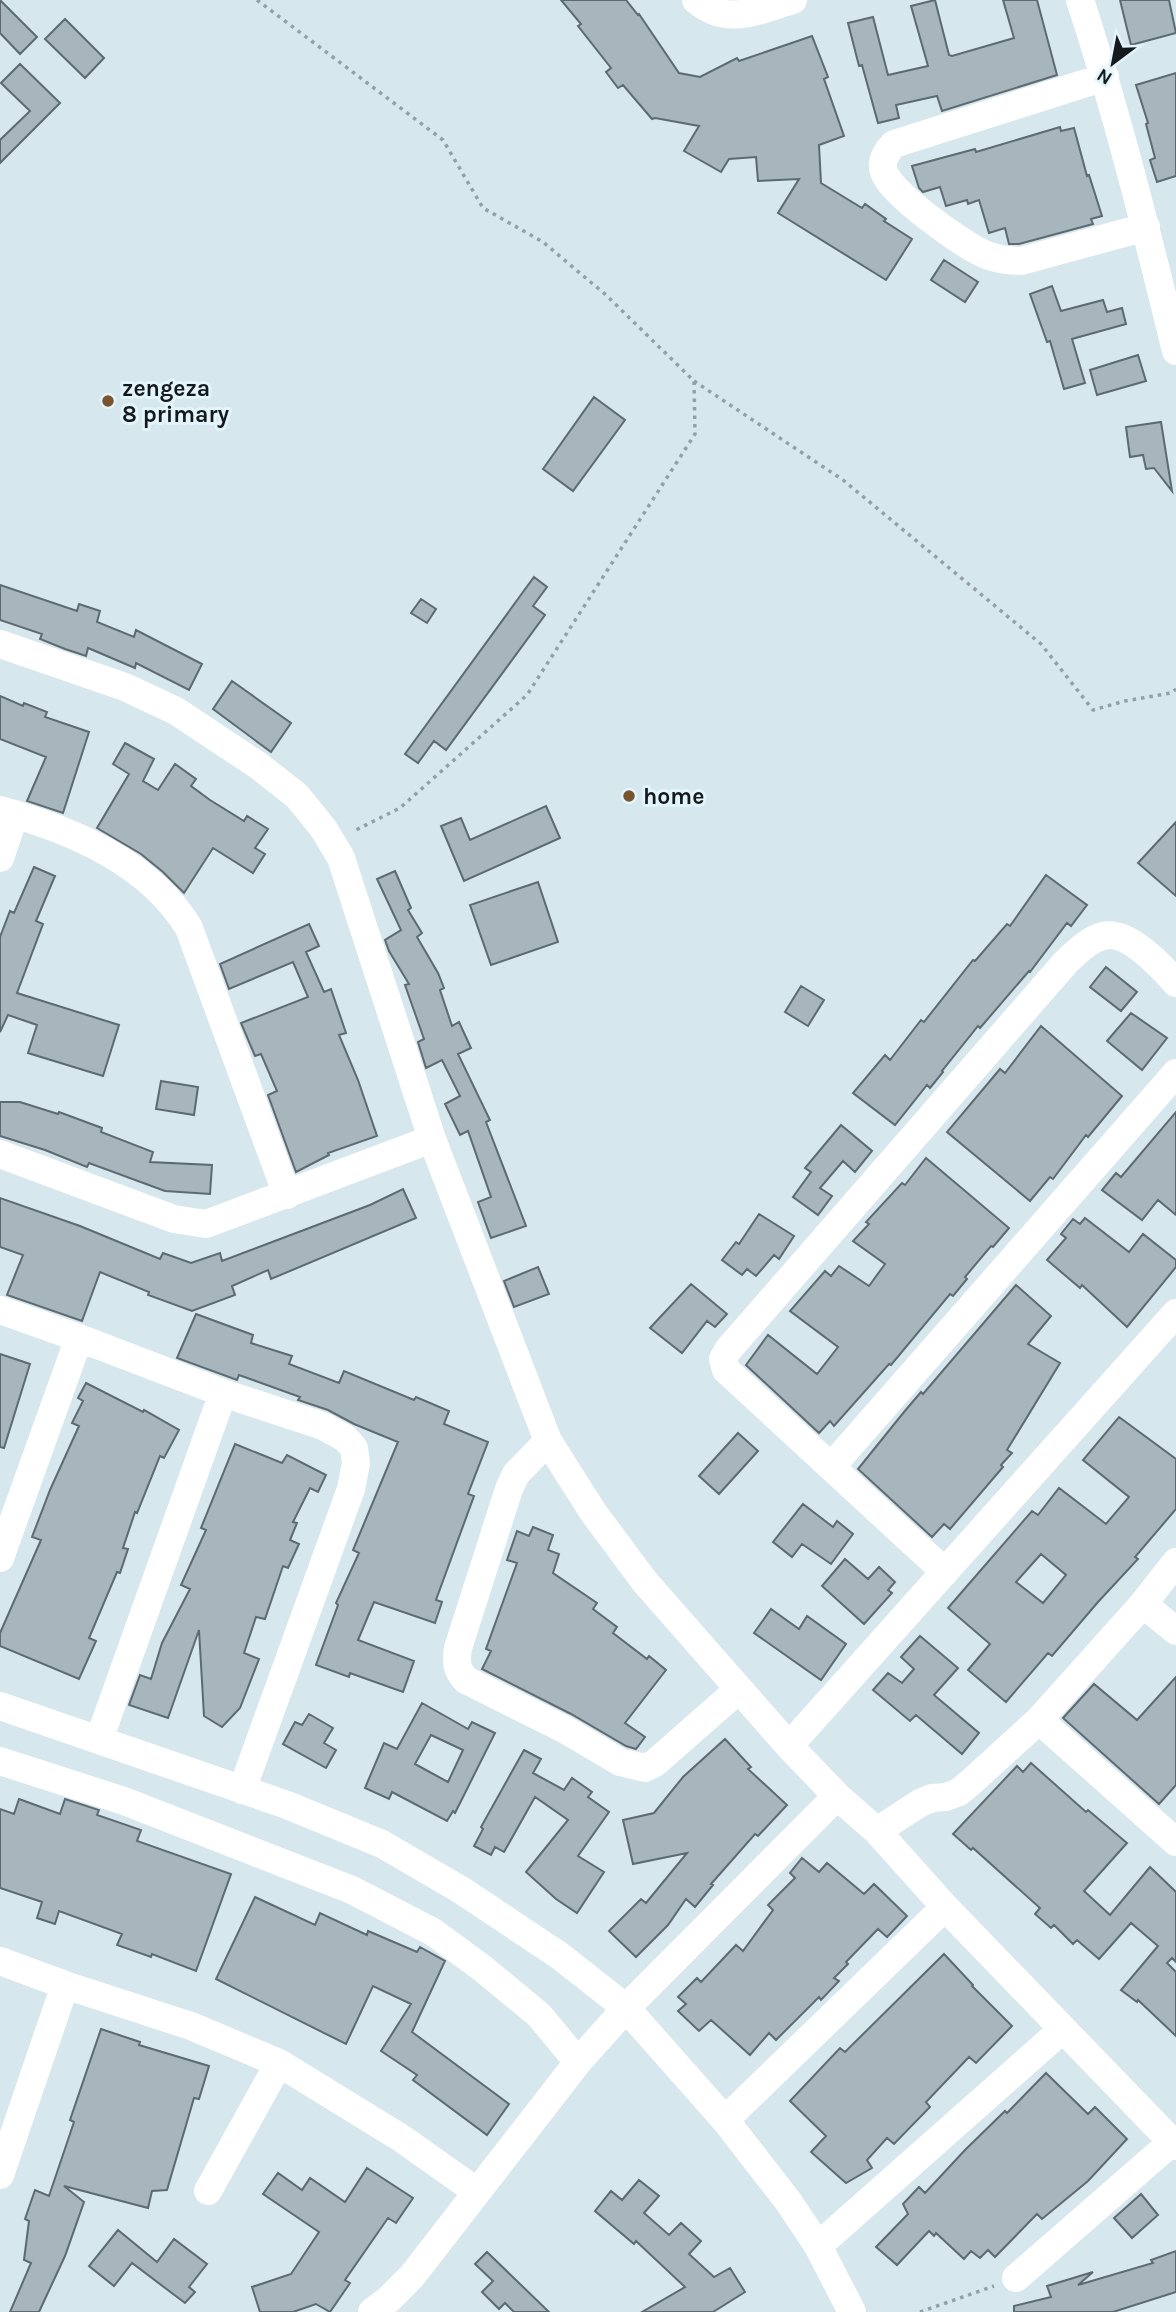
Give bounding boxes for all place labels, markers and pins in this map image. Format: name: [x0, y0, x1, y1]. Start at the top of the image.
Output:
place label: zengeza 8 primary: [122, 375, 230, 428]
marker: zengeza 8 primary: [100, 393, 116, 409]
place label: home: [643, 783, 704, 810]
marker: home: [621, 788, 637, 804]

